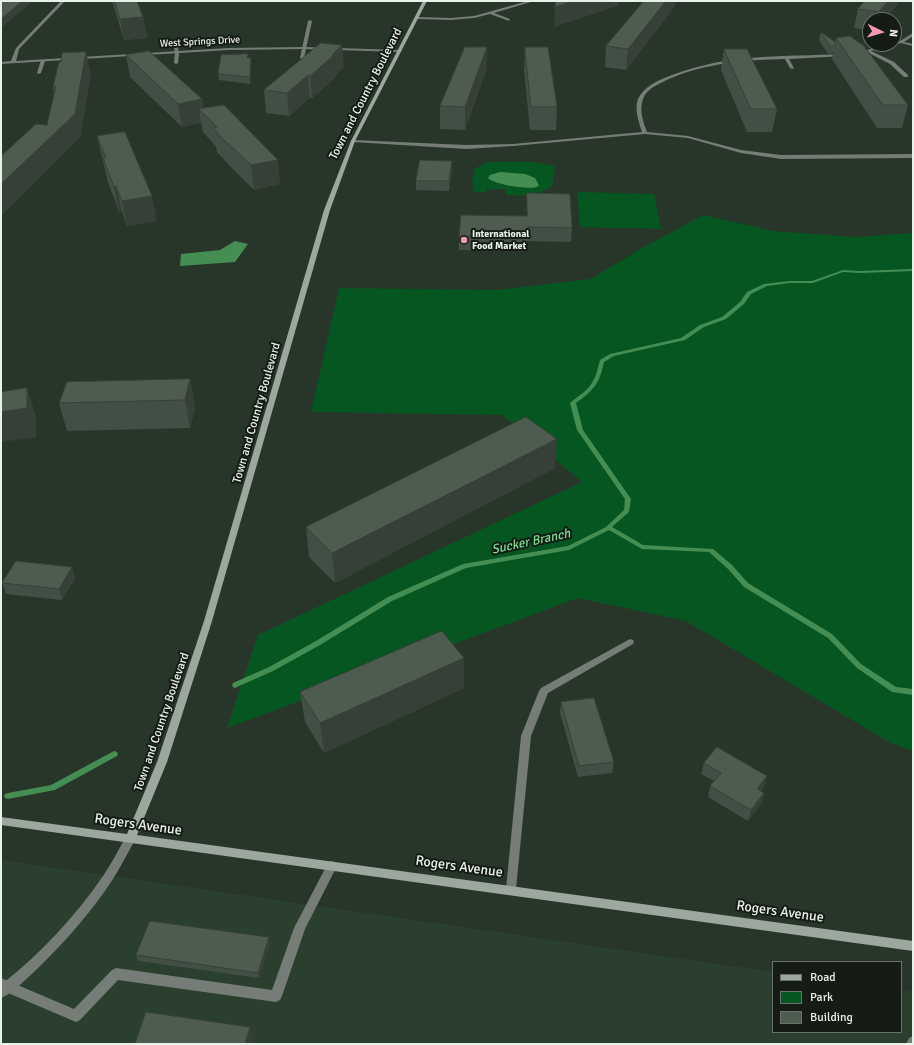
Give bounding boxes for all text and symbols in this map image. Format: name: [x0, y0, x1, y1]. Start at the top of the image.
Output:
north arrow: [862, 12, 902, 52]
street label: Town and Country Boulevard: [327, 26, 405, 162]
text: N: [887, 29, 900, 37]
street label: West Springs Drive: [160, 34, 240, 50]
place label: International Food Market: [472, 228, 529, 252]
marker: International Food Market: [459, 235, 469, 245]
street label: Town and Country Boulevard: [230, 341, 284, 485]
water label: Sucker Branch: [490, 526, 572, 558]
street label: Town and Country Boulevard: [131, 651, 193, 793]
street label: Rogers Avenue: [93, 811, 183, 839]
street label: Rogers Avenue: [414, 853, 504, 881]
street label: Rogers Avenue: [735, 898, 825, 926]
legend: [772, 961, 902, 1033]
text: Road: [810, 970, 836, 985]
text: Park: [810, 990, 833, 1005]
text: Building: [810, 1010, 853, 1025]

